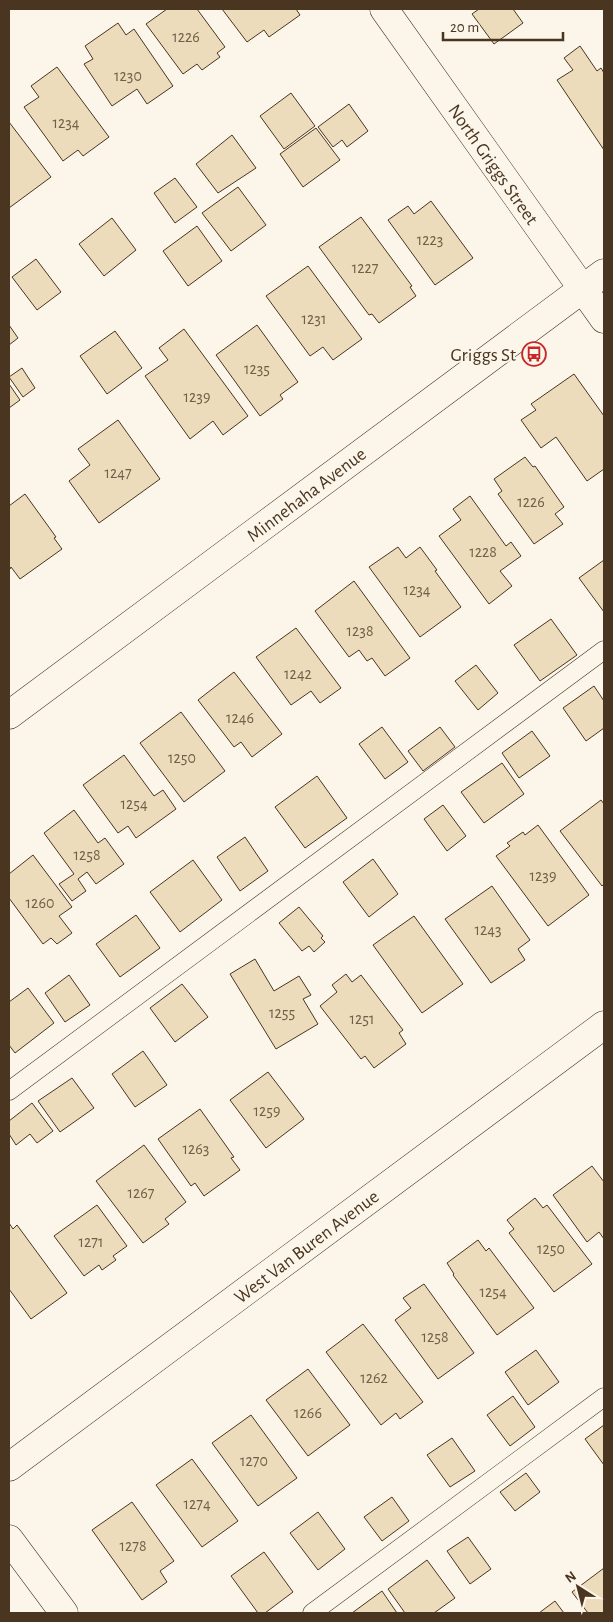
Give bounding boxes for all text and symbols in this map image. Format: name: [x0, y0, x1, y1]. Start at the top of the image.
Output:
scale bar: [443, 10, 563, 42]
text: 20 m: [450, 20, 479, 35]
house number: 1226: [172, 29, 200, 45]
house number: 1230: [114, 68, 142, 84]
street label: North Griggs Street: [444, 101, 541, 229]
house number: 1234: [52, 115, 80, 131]
house number: 1223: [417, 232, 443, 248]
house number: 1227: [352, 260, 379, 276]
house number: 1231: [302, 311, 326, 327]
bus stop icon: Griggs St: [521, 341, 547, 367]
place label: Griggs St: [451, 346, 516, 365]
house number: 1235: [244, 361, 270, 377]
house number: 1239: [184, 389, 210, 405]
street label: Minnehaha Avenue: [244, 444, 370, 546]
house number: 1247: [104, 465, 132, 481]
house number: 1226: [517, 494, 545, 510]
house number: 1228: [469, 544, 497, 560]
house number: 1234: [403, 582, 431, 598]
house number: 1238: [347, 623, 373, 639]
house number: 1242: [284, 666, 312, 682]
house number: 1246: [226, 710, 254, 726]
house number: 1250: [168, 750, 196, 766]
house number: 1254: [120, 796, 148, 812]
house number: 1258: [73, 847, 101, 863]
house number: 1239: [530, 868, 556, 884]
house number: 1260: [26, 895, 54, 911]
house number: 1243: [474, 922, 502, 938]
house number: 1255: [269, 1005, 295, 1021]
house number: 1251: [350, 1011, 374, 1027]
house number: 1259: [254, 1103, 281, 1119]
house number: 1263: [183, 1141, 209, 1157]
house number: 1267: [128, 1185, 155, 1201]
street label: West Van Buren Avenue: [231, 1187, 383, 1308]
house number: 1271: [79, 1234, 103, 1250]
house number: 1250: [537, 1241, 565, 1257]
house number: 1254: [479, 1284, 507, 1300]
house number: 1258: [421, 1329, 449, 1345]
house number: 1262: [360, 1370, 388, 1386]
house number: 1266: [294, 1405, 322, 1421]
house number: 1270: [240, 1453, 268, 1469]
house number: 1274: [183, 1496, 211, 1512]
house number: 1278: [119, 1538, 147, 1554]
north arrow: [553, 1562, 603, 1612]
text: N: [563, 1569, 579, 1586]

